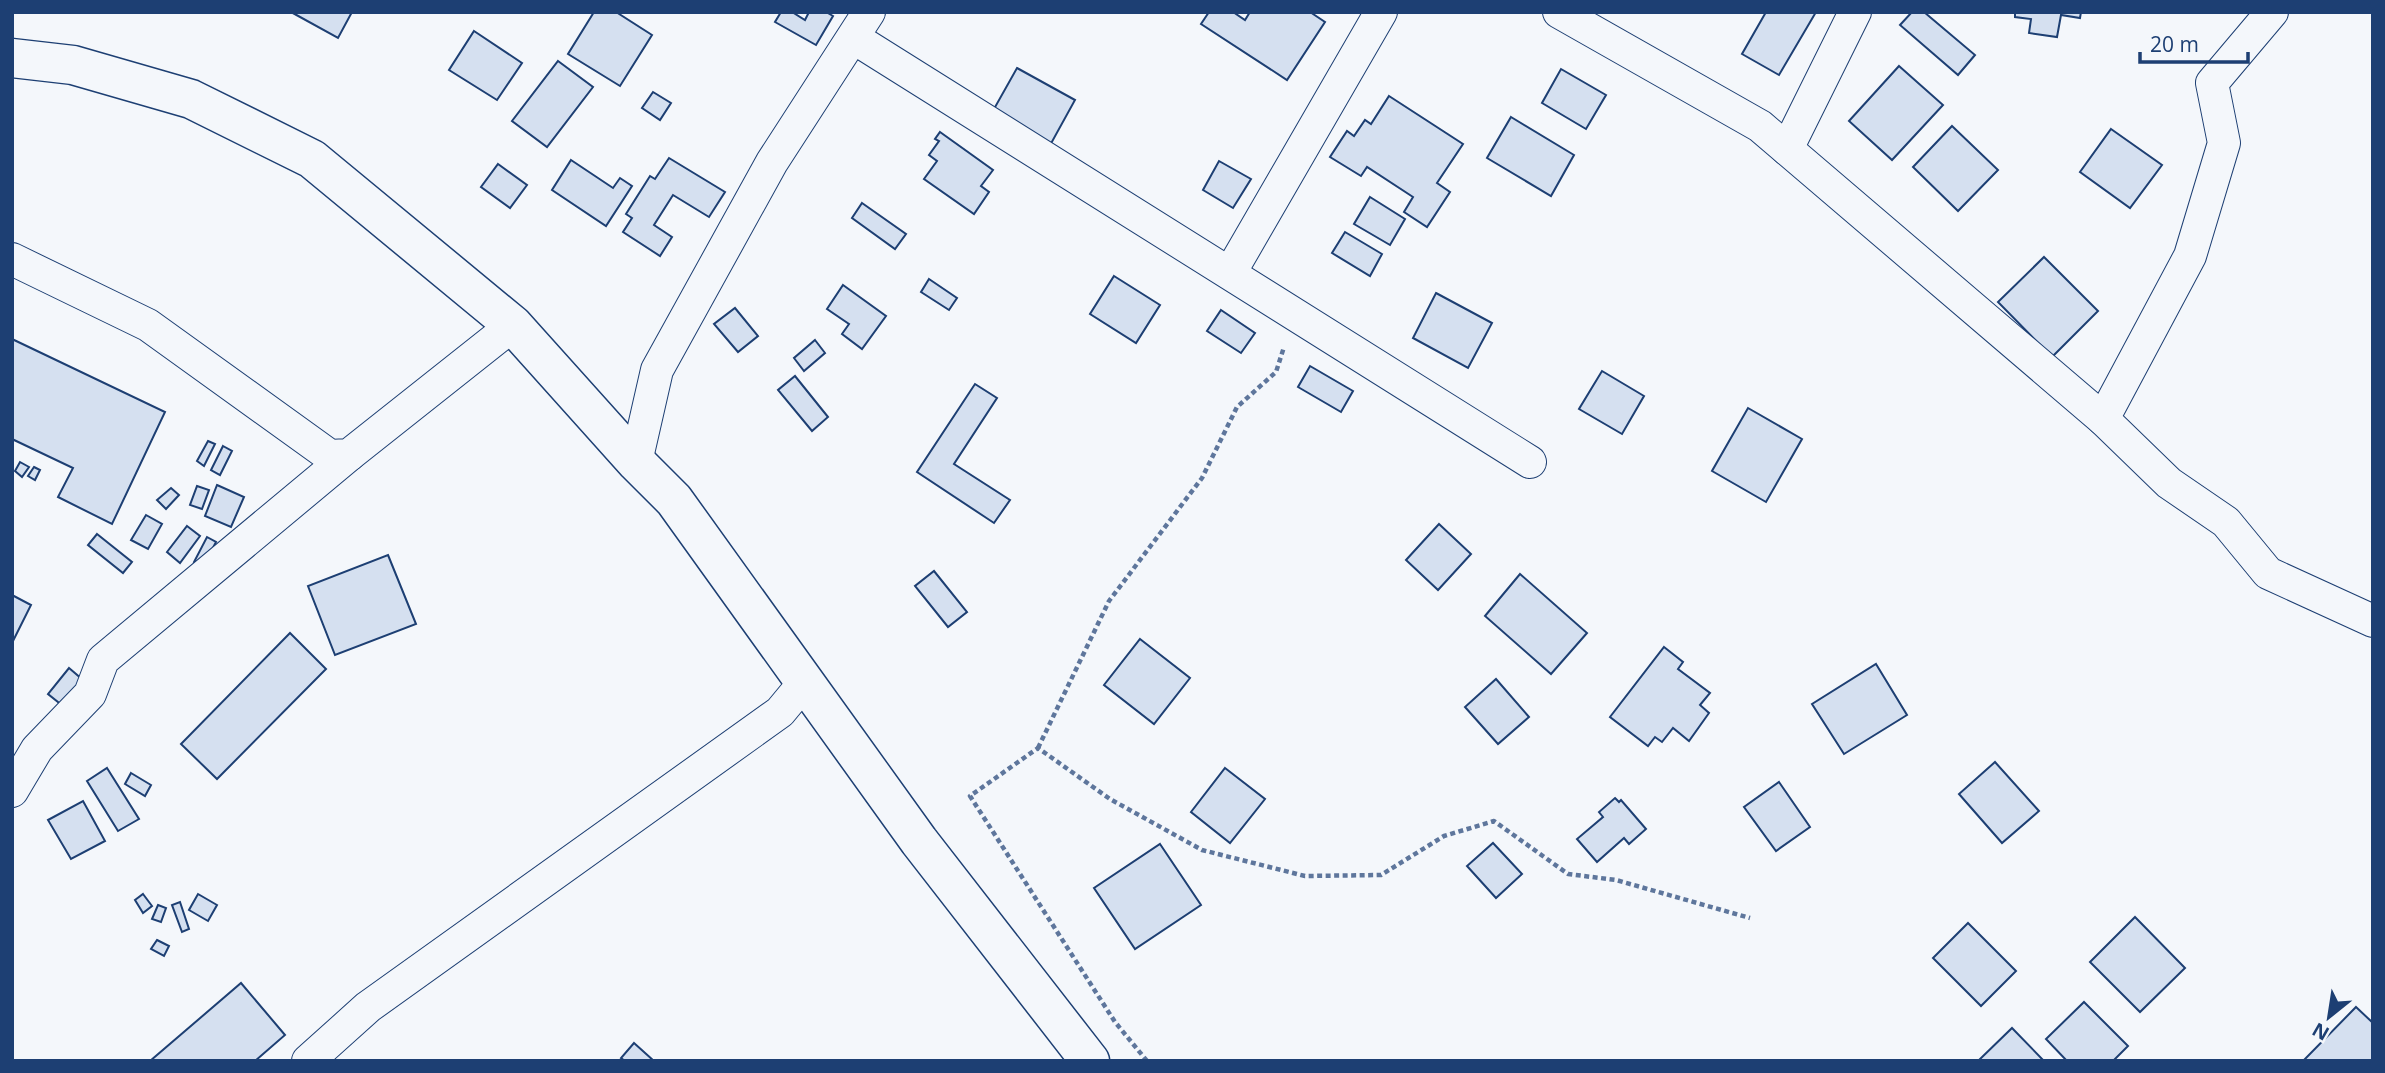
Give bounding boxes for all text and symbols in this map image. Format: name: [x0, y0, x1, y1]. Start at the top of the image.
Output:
scale bar: [2140, 21, 2248, 65]
text: 20 m: [2150, 30, 2199, 58]
north arrow: [2294, 982, 2364, 1052]
text: N: [2307, 1017, 2334, 1047]

